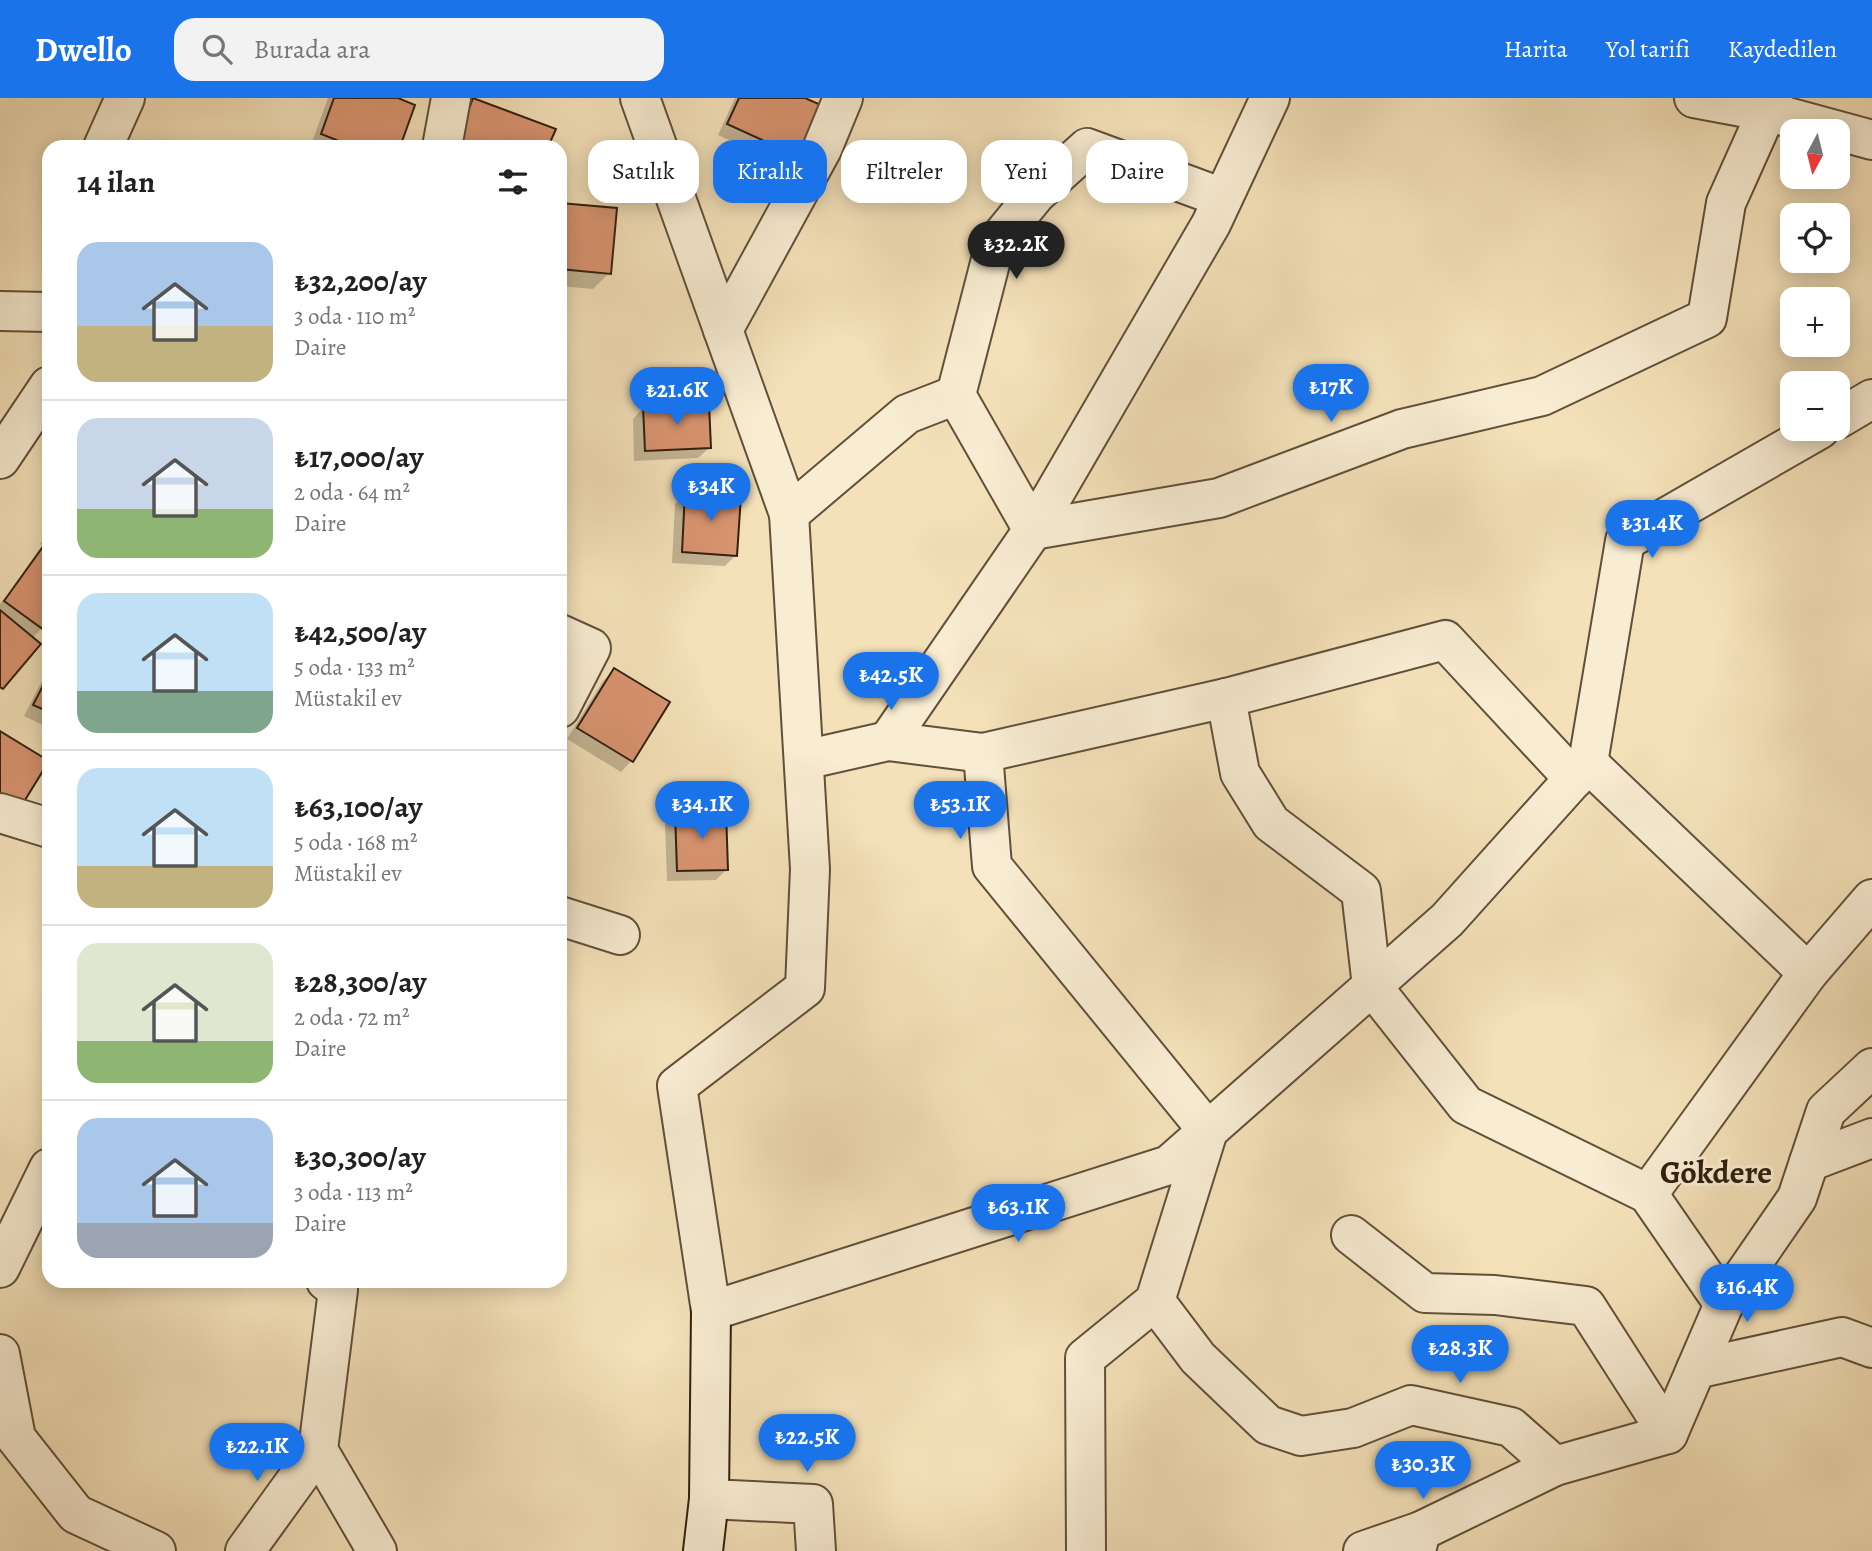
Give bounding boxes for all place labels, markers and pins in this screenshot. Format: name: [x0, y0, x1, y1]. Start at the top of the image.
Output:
pin: ₺32.2K: [959, 222, 1073, 281]
pin: ₺17K: [1290, 364, 1372, 424]
pin: ₺21.6K: [620, 368, 734, 427]
pin: ₺34K: [670, 464, 752, 523]
pin: ₺31.4K: [1595, 500, 1709, 560]
pin: ₺42.5K: [834, 652, 948, 712]
pin: ₺34.1K: [645, 782, 759, 841]
pin: ₺53.1K: [903, 782, 1017, 841]
pin: ₺63.1K: [961, 1184, 1075, 1244]
pin: ₺16.4K: [1690, 1264, 1804, 1324]
pin: ₺28.3K: [1403, 1326, 1517, 1385]
pin: ₺22.5K: [750, 1414, 864, 1474]
pin: ₺22.1K: [200, 1424, 314, 1483]
pin: ₺30.3K: [1366, 1442, 1480, 1501]

